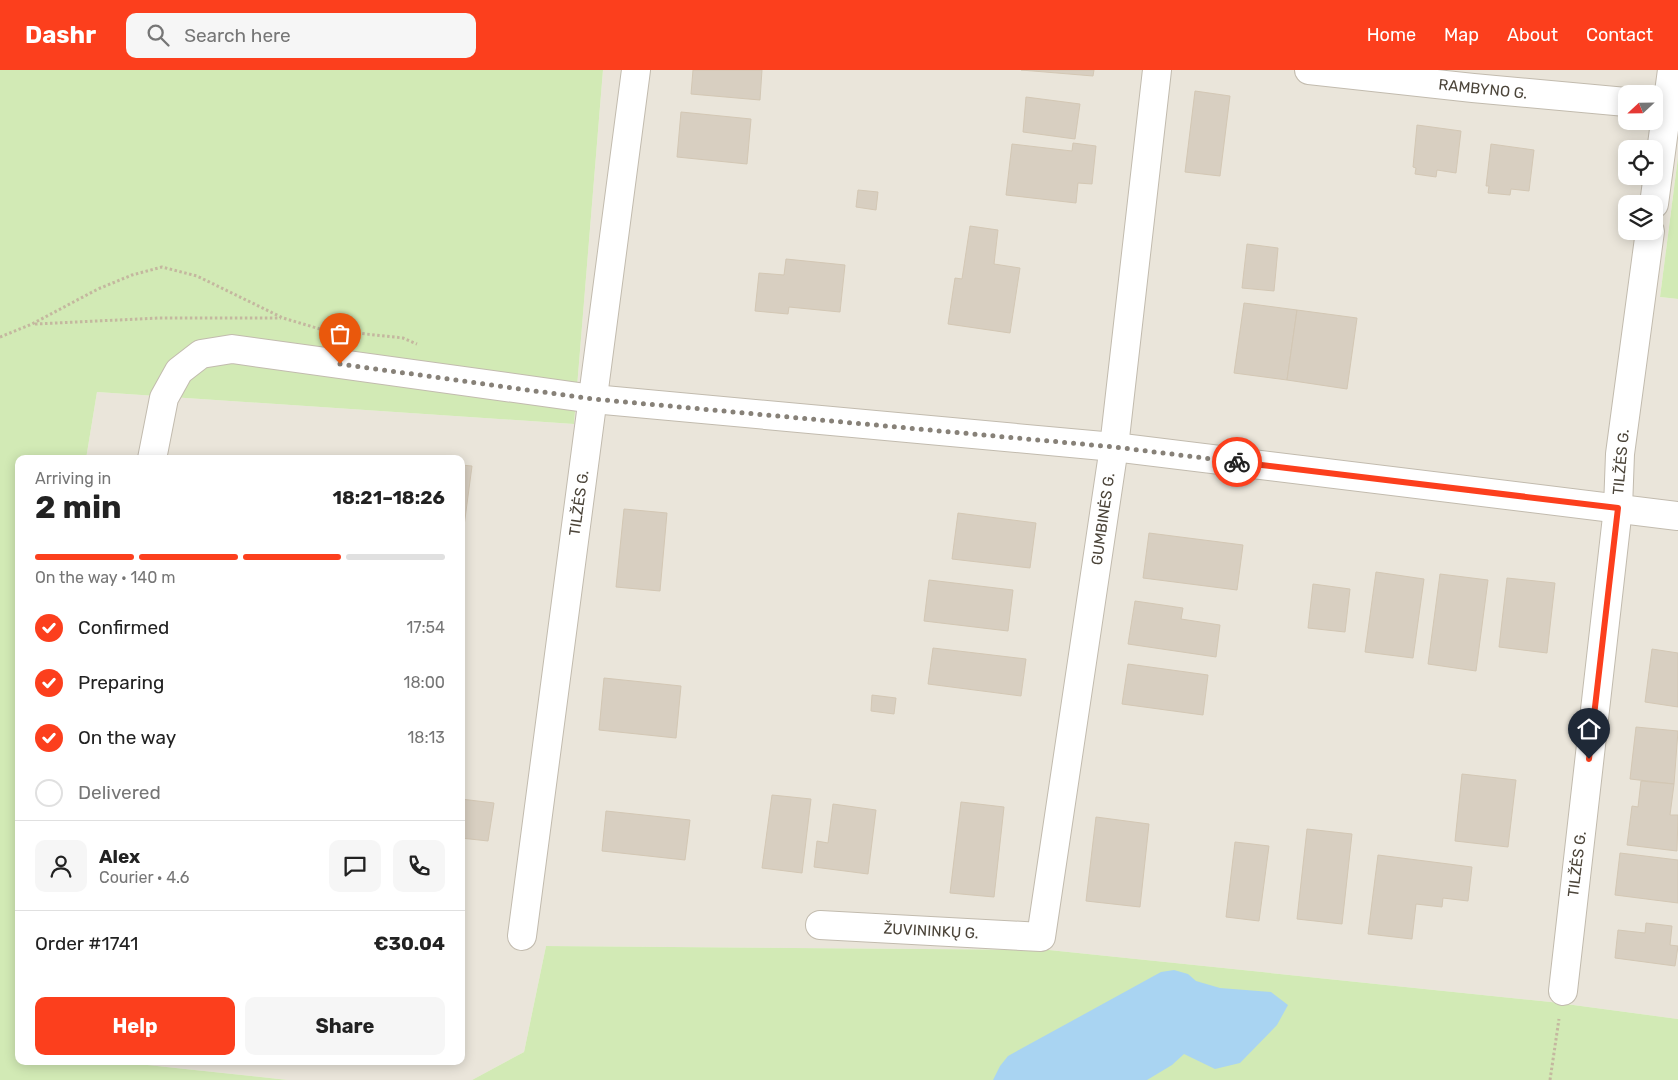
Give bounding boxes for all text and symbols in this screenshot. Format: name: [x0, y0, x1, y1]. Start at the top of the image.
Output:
search box: [126, 13, 476, 58]
text: Dashr: [25, 21, 96, 49]
icon: search: [144, 21, 172, 49]
text: Search here: [184, 24, 291, 47]
text: Home: [1367, 24, 1416, 46]
text: Map: [1444, 24, 1479, 46]
text: About: [1507, 24, 1558, 46]
text: Contact: [1586, 24, 1653, 46]
street label: RAMBYNO G.: [1438, 75, 1528, 103]
north arrow: [1618, 85, 1662, 130]
map controls: [1618, 85, 1663, 240]
button: locate: [1618, 140, 1663, 185]
button: layers: [1618, 195, 1663, 240]
pin: [319, 313, 361, 364]
icon: bag: [326, 320, 354, 348]
street label: TILŽĖS G.: [1609, 428, 1633, 496]
courier: [1212, 437, 1262, 487]
icon: bike: [1223, 448, 1251, 476]
text: Arriving in: [35, 469, 111, 488]
street label: TILŽĖS G.: [565, 469, 593, 537]
street label: GUMBINĖS G.: [1088, 472, 1118, 566]
text: 18:21–18:26: [333, 486, 445, 509]
text: 2 min: [35, 488, 122, 526]
text: On the way · 140 m: [35, 568, 175, 587]
icon: check: [35, 614, 63, 642]
text: Confirmed: [78, 616, 169, 639]
text: 17:54: [406, 618, 445, 637]
icon: check: [35, 669, 63, 697]
text: Preparing: [78, 671, 164, 694]
text: 18:00: [404, 673, 445, 692]
pin: [1568, 708, 1610, 759]
icon: home: [1575, 715, 1603, 743]
icon: check: [35, 724, 63, 752]
text: On the way: [78, 726, 176, 749]
text: 18:13: [407, 728, 445, 747]
text: Delivered: [78, 781, 161, 804]
street label: TILŽĖS G.: [1564, 830, 1590, 898]
button: person: [35, 840, 87, 892]
button: chat: [329, 840, 381, 892]
button: phone: [393, 840, 445, 892]
text: Alex: [99, 845, 140, 868]
text: Courier · 4.6: [99, 868, 189, 887]
street label: ŽUVININKŲ G.: [883, 920, 979, 942]
text: Order #1741: [35, 932, 138, 955]
text: €30.04: [374, 932, 445, 955]
button: Help: [35, 997, 235, 1055]
button: Share: [245, 997, 445, 1055]

